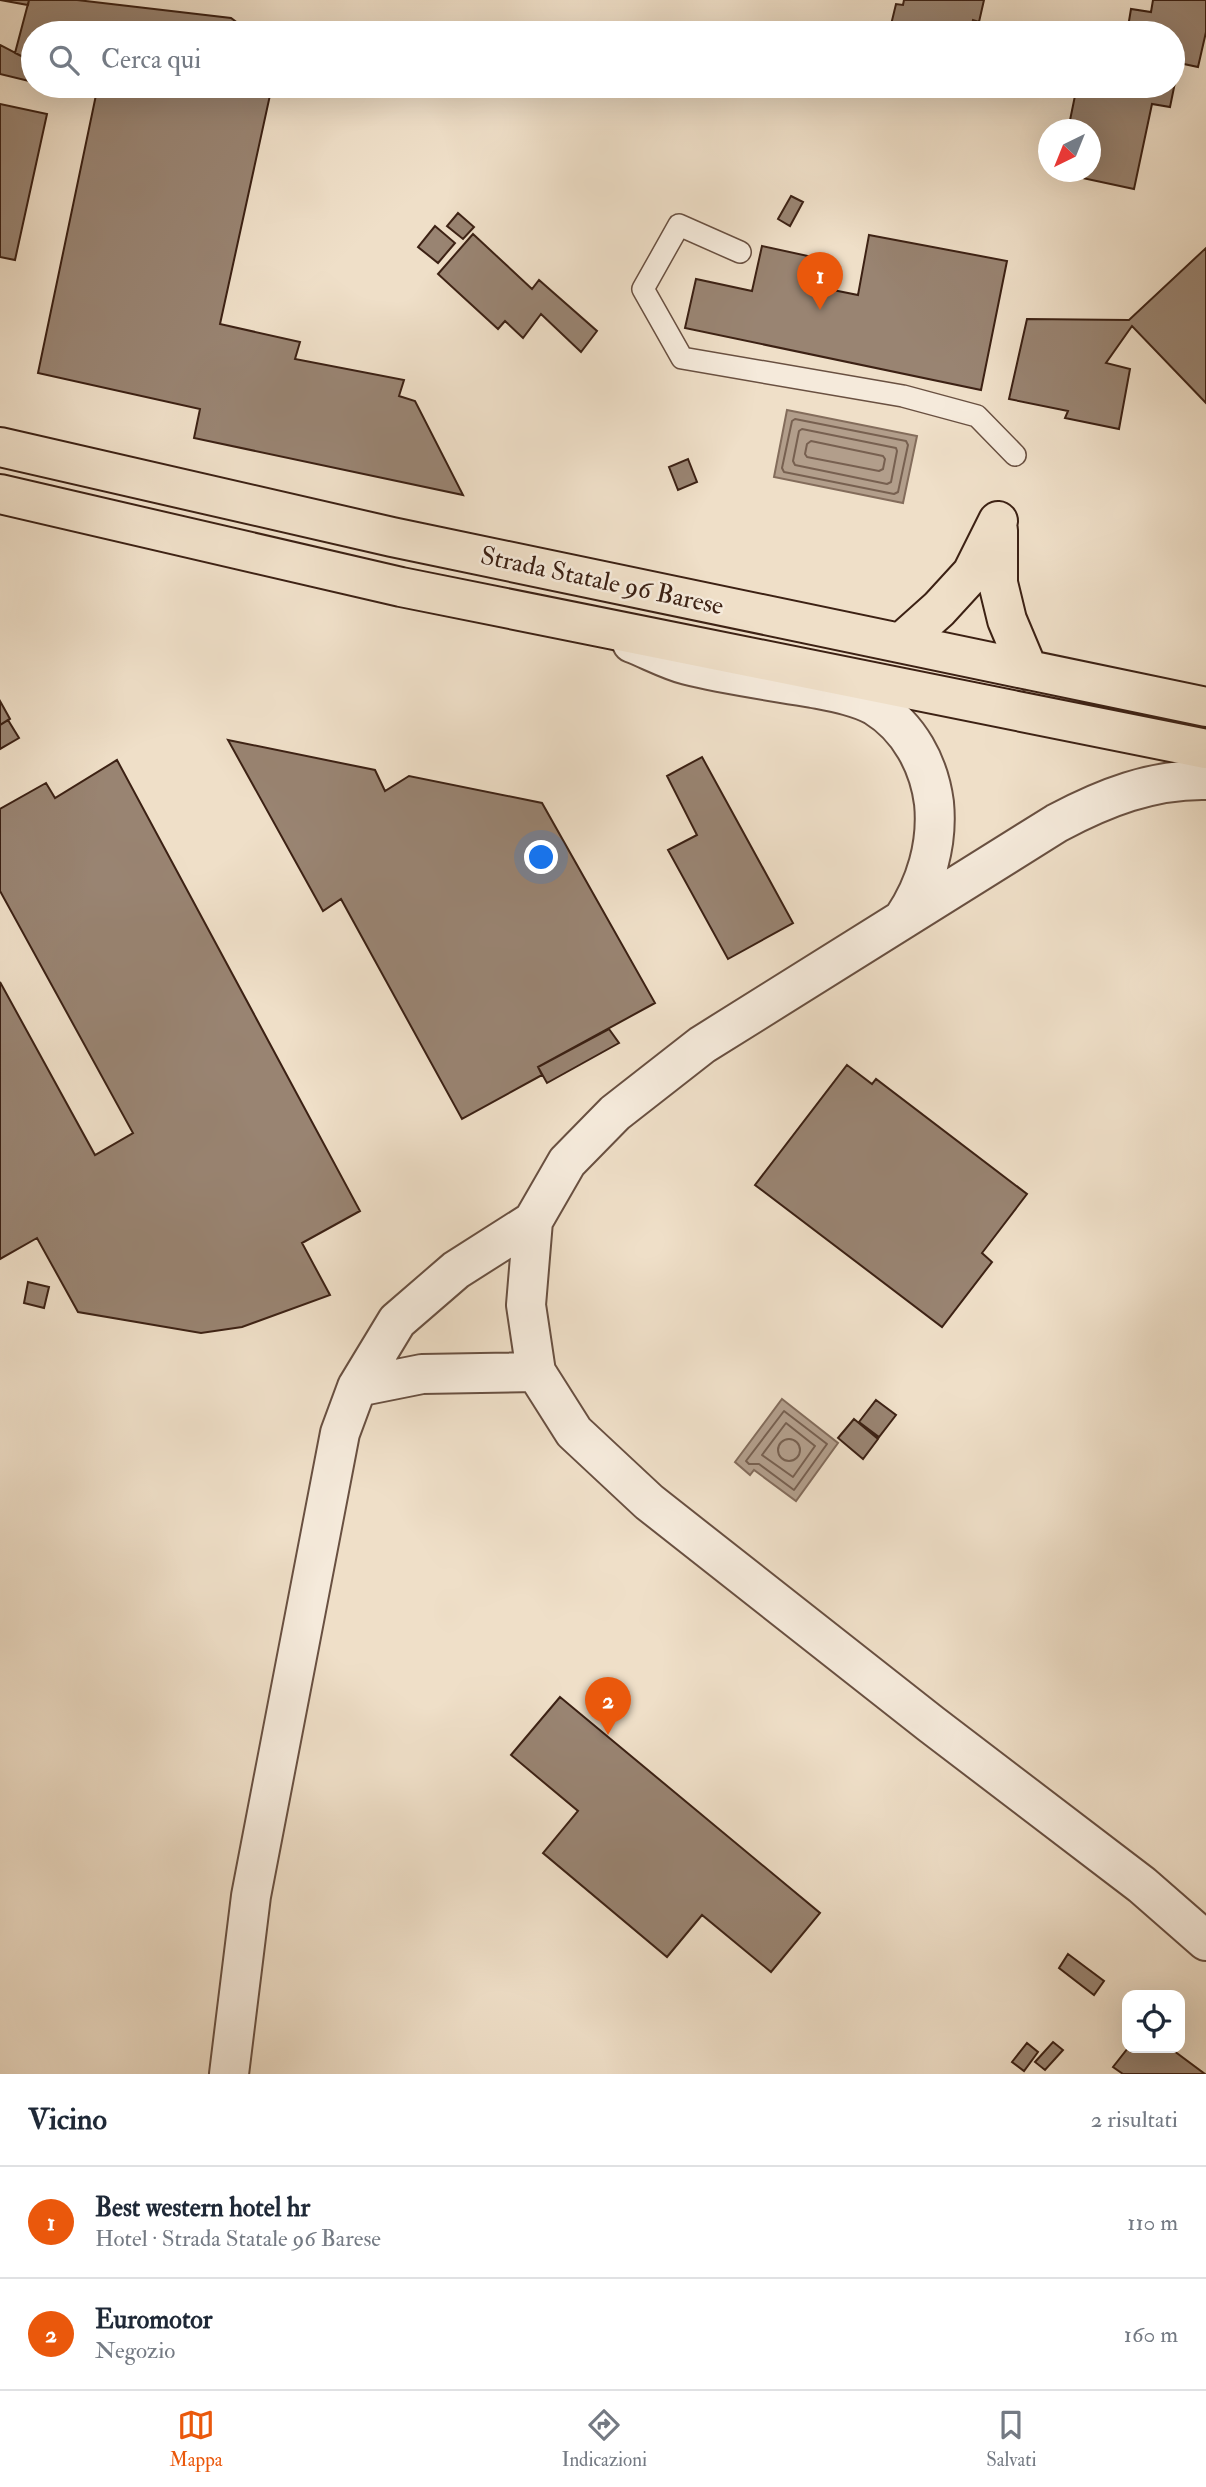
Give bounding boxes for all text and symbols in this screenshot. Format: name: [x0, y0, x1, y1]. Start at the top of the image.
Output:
search box: [21, 21, 1185, 98]
icon: search: [45, 41, 83, 79]
text: Cerca qui: [101, 44, 201, 76]
north arrow: [1038, 119, 1101, 182]
pin: 1: [797, 252, 843, 310]
street label: Strada Statale 96 Barese: [478, 540, 727, 622]
your location: [524, 840, 558, 874]
pin: 2: [585, 1677, 631, 1735]
map controls: [1122, 1990, 1185, 2053]
button: locate: [1122, 1990, 1185, 2053]
text: Vicino: [28, 2101, 107, 2138]
text: 2 risultati: [1091, 2105, 1178, 2134]
text: Best western hotel hr: [95, 2192, 310, 2224]
text: 1: [47, 2208, 55, 2237]
text: 110 m: [1127, 2208, 1178, 2237]
text: Hotel · Strada Statale 96 Barese: [95, 2224, 381, 2253]
text: Euromotor: [95, 2304, 212, 2336]
text: 2: [45, 2320, 57, 2349]
text: 160 m: [1124, 2320, 1178, 2349]
text: Negozio: [95, 2336, 175, 2365]
tab: Mappa: [170, 2406, 223, 2472]
tab: Indicazioni: [562, 2406, 647, 2472]
tab: Salvati: [986, 2406, 1036, 2472]

